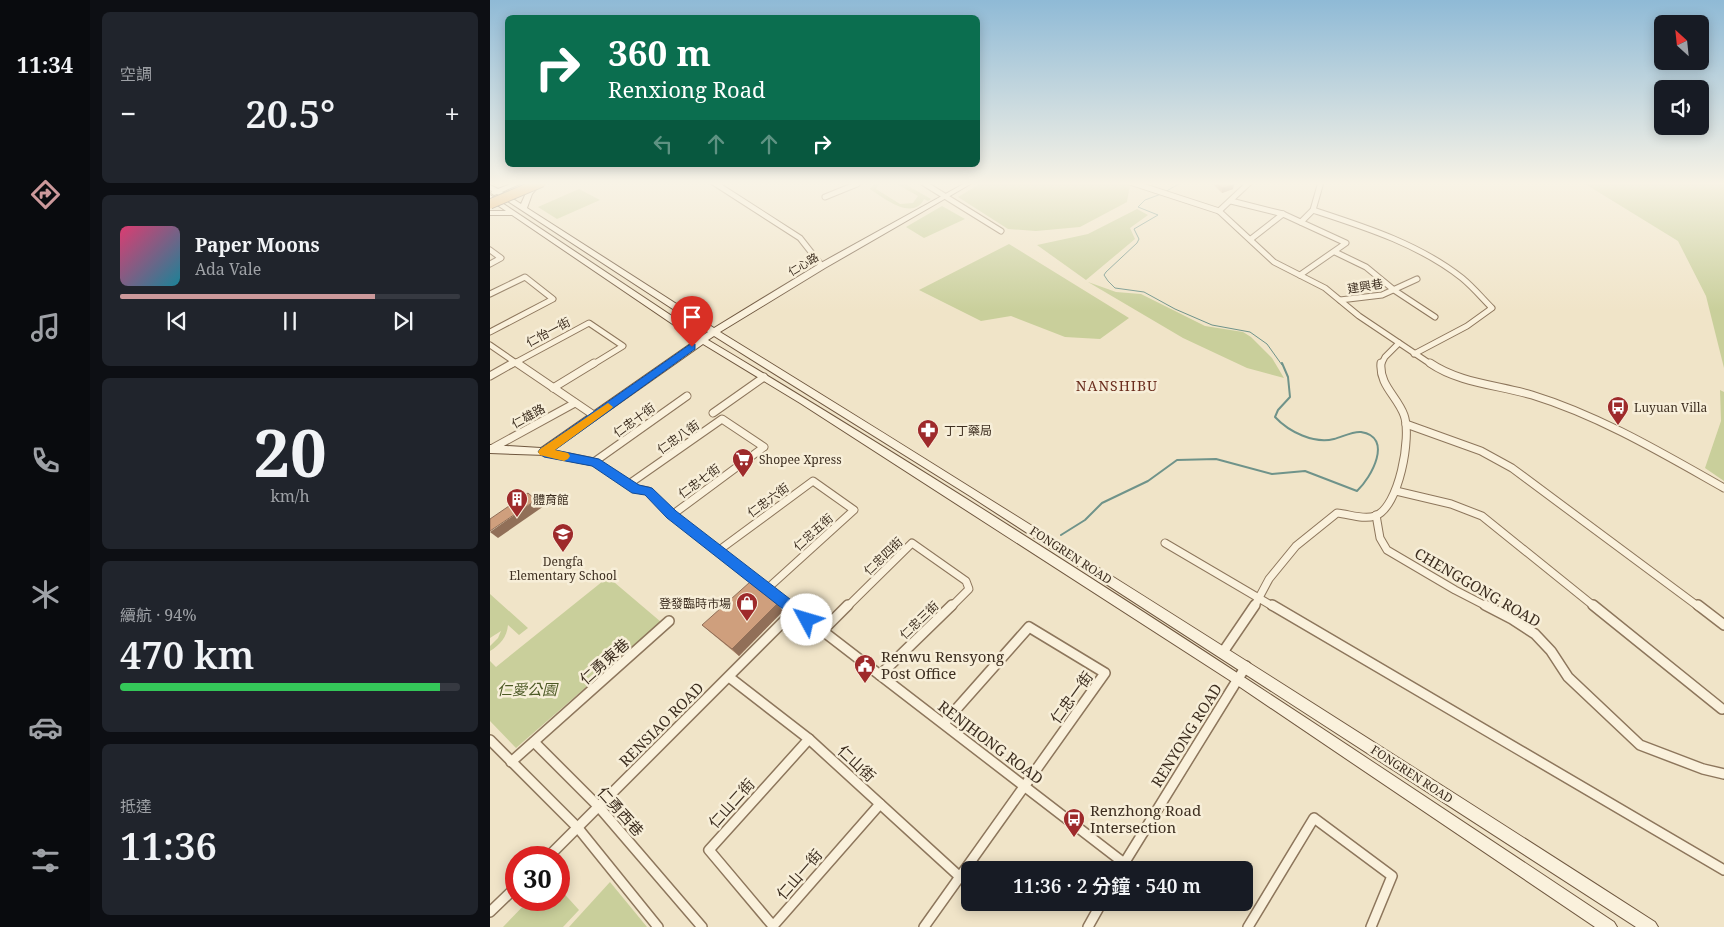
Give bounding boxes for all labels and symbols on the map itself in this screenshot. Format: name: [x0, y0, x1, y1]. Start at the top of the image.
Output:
north arrow: [1654, 15, 1709, 70]
street label: 仁心路: [785, 249, 821, 279]
street label: 建興巷: [1346, 275, 1384, 297]
pin: [671, 296, 713, 347]
street label: 仁怡一街: [523, 313, 573, 351]
district label: NANSHIBU: [1076, 376, 1158, 395]
bus stop icon: Luyuan Villa: [1606, 395, 1630, 426]
street label: 仁忠十街: [610, 399, 658, 441]
place label: Luyuan Villa: [1634, 399, 1707, 416]
street label: 仁雄路: [508, 400, 548, 432]
street label: 仁忠八街: [653, 416, 703, 458]
pharmacy icon: 丁丁藥局: [916, 418, 940, 449]
place label: 丁丁藥局: [944, 422, 992, 439]
supermarket icon: Shopee Xpress: [731, 447, 755, 478]
place label: Shopee Xpress: [759, 451, 842, 468]
street label: 仁忠七街: [675, 460, 723, 502]
street label: 仁忠六街: [744, 479, 792, 521]
building icon: 體育館: [505, 487, 529, 518]
place label: 體育館: [533, 491, 569, 508]
street label: 仁忠五街: [789, 510, 837, 554]
school or university icon: Dengfa Elementary School: [551, 522, 575, 553]
street label: FONGREN ROAD: [1027, 522, 1116, 588]
street label: 仁忠四街: [860, 533, 906, 579]
street label: CHENGGONG ROAD: [1411, 543, 1545, 631]
place label: Dengfa Elementary School: [509, 553, 617, 584]
shop icon: 登發臨時市場: [735, 591, 759, 622]
position arrow: [780, 593, 832, 645]
place label: 登發臨時市場: [659, 595, 731, 612]
street label: 仁忠三街: [896, 597, 942, 643]
street label: 仁勇東巷: [575, 633, 633, 689]
place label: Renwu Rensyong Post Office: [881, 646, 1004, 683]
public building icon: Renwu Rensyong Post Office: [853, 653, 877, 684]
street label: 仁忠一街: [1045, 667, 1097, 727]
street label: RENSIAO ROAD: [615, 677, 708, 770]
park label: 仁愛公園: [497, 679, 559, 699]
street label: RENYONG ROAD: [1146, 679, 1226, 791]
street label: RENJHONG ROAD: [934, 696, 1048, 788]
street label: 仁山街: [834, 740, 880, 786]
street label: FONGREN ROAD: [1368, 741, 1457, 807]
street label: 仁山二街: [703, 774, 759, 832]
street label: 仁勇西巷: [593, 782, 649, 840]
place label: Renzhong Road Intersection: [1090, 800, 1201, 837]
bus stop icon: Renzhong Road Intersection: [1062, 807, 1086, 838]
street label: 仁山一街: [772, 845, 826, 903]
speed limit sign: 30: [505, 846, 570, 911]

